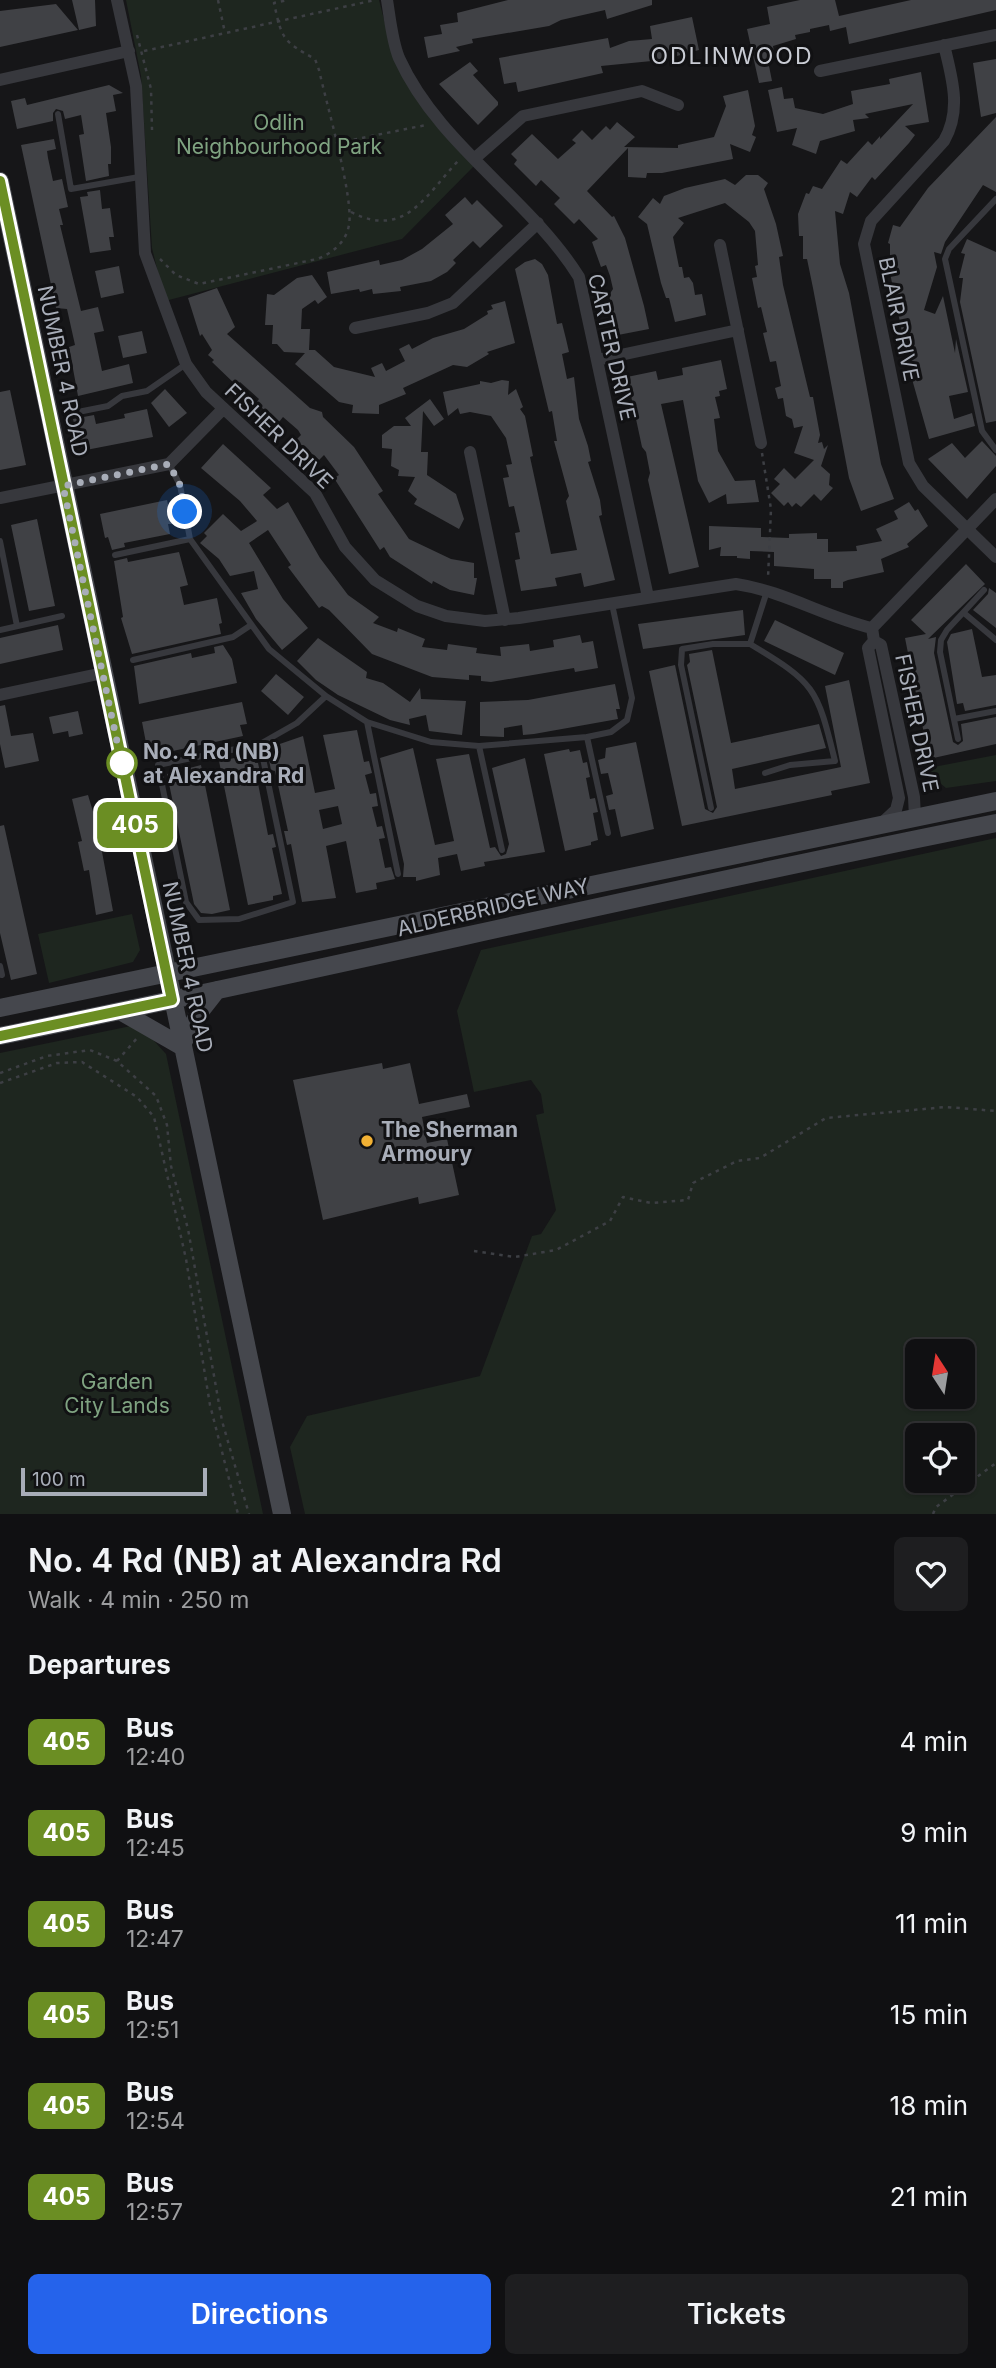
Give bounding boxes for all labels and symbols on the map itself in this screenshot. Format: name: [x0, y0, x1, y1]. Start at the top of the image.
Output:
district label: ODLINWOOD: [650, 42, 814, 70]
park label: Odlin Neighbourhood Park: [176, 110, 382, 159]
street label: BLAIR DRIVE: [874, 254, 924, 384]
street label: CARTER DRIVE: [583, 271, 641, 423]
street label: NUMBER 4 ROAD: [33, 283, 93, 459]
street label: FISHER DRIVE: [220, 378, 338, 494]
your location: [167, 494, 202, 529]
street label: FISHER DRIVE: [890, 652, 944, 794]
place label: No. 4 Rd (NB) at Alexandra Rd: [143, 739, 304, 788]
marker: No. 4 Rd (NB) at Alexandra Rd: [107, 748, 137, 778]
line badge: 405: [95, 802, 175, 848]
street label: ALDERBRIDGE WAY: [394, 873, 592, 941]
street label: NUMBER 4 ROAD: [158, 879, 218, 1055]
place label: The Sherman Armoury: [381, 1117, 518, 1166]
marker: The Sherman Armoury: [359, 1133, 375, 1149]
north arrow: [905, 1339, 975, 1409]
park label: Garden City Lands: [64, 1369, 170, 1418]
scale bar: [21, 1465, 206, 1497]

